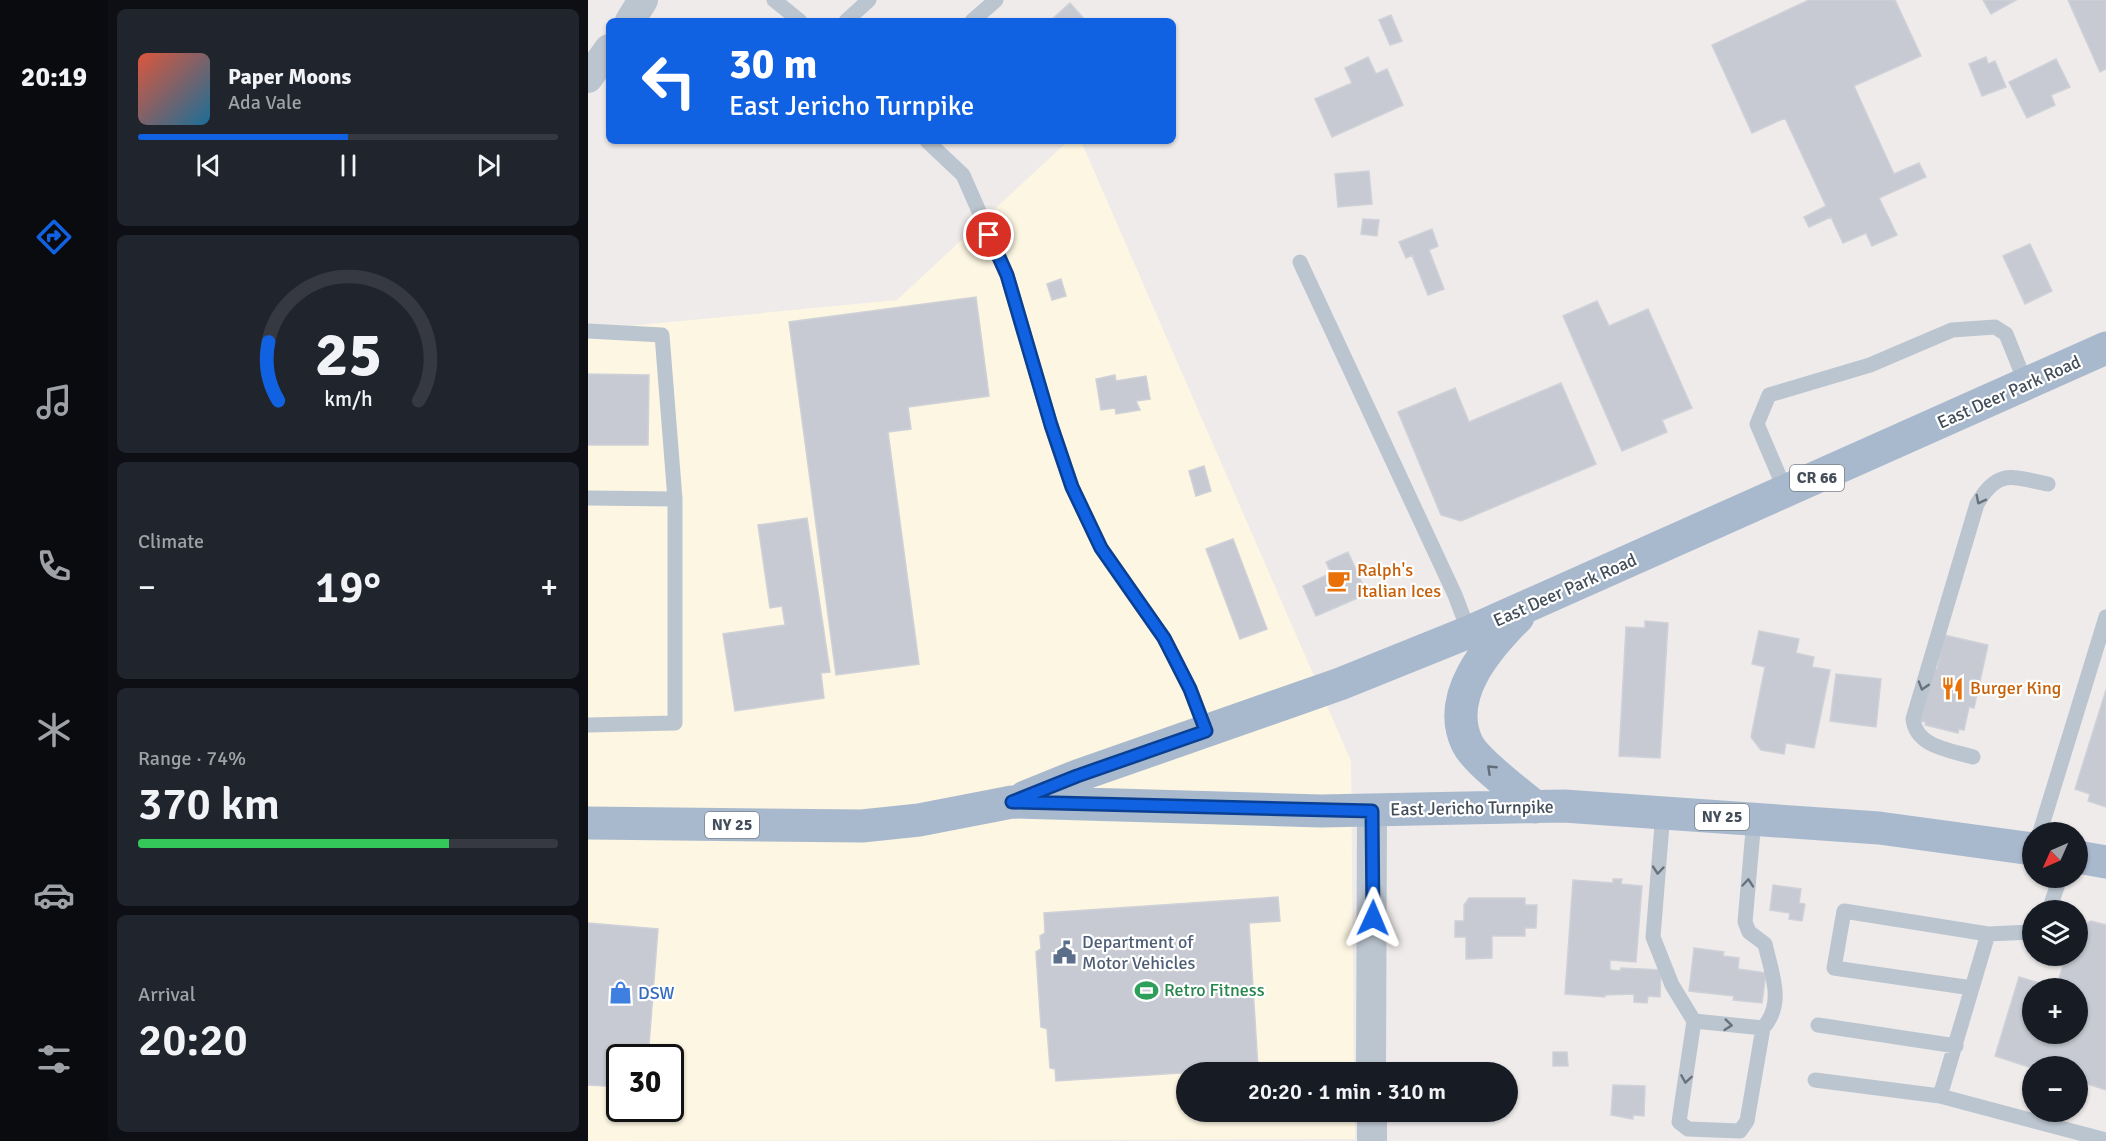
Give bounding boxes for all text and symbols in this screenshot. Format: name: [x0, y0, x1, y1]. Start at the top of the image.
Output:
text: 30 m: [729, 39, 818, 90]
icon: left: [630, 42, 708, 120]
text: 20:19: [21, 61, 87, 94]
text: Paper Moons: [228, 63, 351, 90]
text: Ada Vale: [228, 90, 302, 115]
text: East Jericho Turnpike: [729, 90, 974, 123]
icon: previous: [192, 149, 225, 182]
icon: pause: [332, 149, 365, 182]
icon: next: [472, 149, 505, 182]
pin: [963, 209, 1014, 260]
icon: directions: [33, 216, 75, 258]
icon: arrive: [972, 218, 1005, 251]
text: 25: [314, 316, 382, 393]
street label: East Deer Park Road: [1934, 350, 2084, 434]
icon: music: [33, 381, 75, 423]
text: km/h: [324, 387, 372, 413]
road number: CR 66: [1790, 465, 1844, 491]
one-way arrow: [1976, 494, 1987, 504]
text: Climate: [138, 529, 204, 554]
icon: phone: [33, 545, 75, 587]
street label: East Deer Park Road: [1490, 548, 1640, 632]
place label: Ralph's Italian Ices: [1357, 559, 1441, 602]
text: 19°: [315, 560, 381, 615]
text: −: [138, 567, 156, 608]
text: +: [540, 567, 558, 608]
cafe icon: Ralph's Italian Ices: [1326, 567, 1352, 593]
restaurant icon: Burger King: [1939, 675, 1965, 701]
place label: Burger King: [1970, 677, 2061, 699]
one-way arrow: [1918, 680, 1930, 691]
icon: climate: [33, 709, 75, 751]
text: Range · 74%: [138, 746, 246, 771]
one-way arrow: [1487, 765, 1498, 776]
text: 370 km: [138, 777, 280, 832]
street label: East Jericho Turnpike: [1390, 796, 1554, 820]
road number: NY 25: [1695, 804, 1749, 830]
road number: NY 25: [705, 812, 759, 838]
north arrow: [2022, 822, 2088, 888]
map controls: [2022, 822, 2088, 1122]
one-way arrow: [1652, 866, 1665, 875]
icon: car: [33, 874, 75, 916]
one-way arrow: [1741, 879, 1754, 888]
position arrow: [1341, 886, 1405, 950]
button: layers: [2022, 900, 2088, 966]
place label: Department of Motor Vehicles: [1082, 931, 1196, 974]
public building icon: Department of Motor Vehicles: [1051, 939, 1077, 965]
sports icon: Retro Fitness: [1133, 977, 1159, 1003]
button: +: [2022, 978, 2088, 1044]
place label: Retro Fitness: [1164, 979, 1265, 1001]
shop icon: DSW: [607, 980, 633, 1006]
text: Arrival: [138, 982, 196, 1007]
place label: DSW: [638, 982, 675, 1004]
text: 20:20: [138, 1013, 248, 1068]
one-way arrow: [1723, 1018, 1732, 1031]
icon: filters: [33, 1038, 75, 1080]
speed limit sign: 30: [606, 1044, 684, 1122]
button: −: [2022, 1056, 2088, 1122]
one-way arrow: [1680, 1074, 1692, 1084]
text: 20:20 · 1 min · 310 m: [1248, 1078, 1446, 1105]

